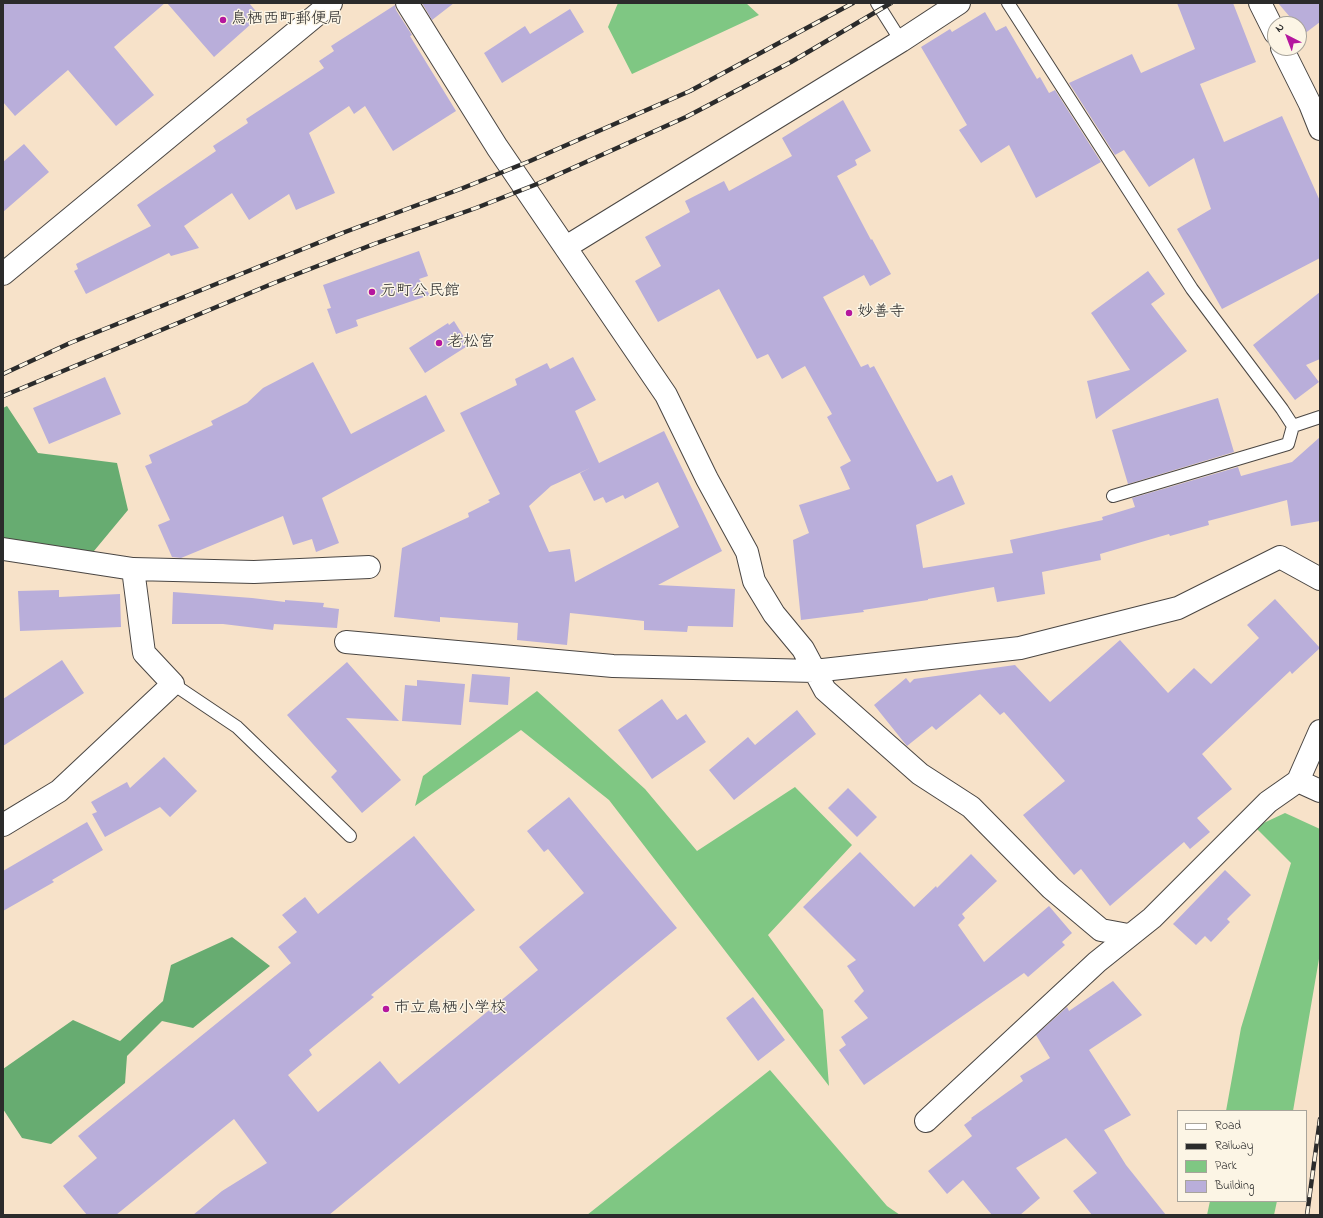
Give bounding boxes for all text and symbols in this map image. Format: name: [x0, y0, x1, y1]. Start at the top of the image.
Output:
place label: 鳥栖西町郵便局: [231, 10, 343, 30]
marker: 鳥栖西町郵便局: [218, 15, 228, 25]
north arrow: [1267, 16, 1307, 56]
text: N: [1272, 19, 1288, 36]
place label: 元町公民館: [380, 282, 460, 302]
marker: 元町公民館: [367, 287, 377, 297]
place label: 妙善寺: [857, 303, 905, 323]
marker: 妙善寺: [844, 308, 854, 318]
place label: 老松宮: [447, 333, 495, 353]
marker: 老松宮: [434, 338, 444, 348]
place label: 市立鳥栖小学校: [394, 999, 506, 1019]
marker: 市立鳥栖小学校: [381, 1004, 391, 1014]
legend: [1177, 1110, 1307, 1202]
text: Road: [1215, 1117, 1241, 1135]
text: Railway: [1215, 1137, 1253, 1155]
text: Park: [1215, 1157, 1237, 1175]
text: Building: [1215, 1177, 1254, 1195]

